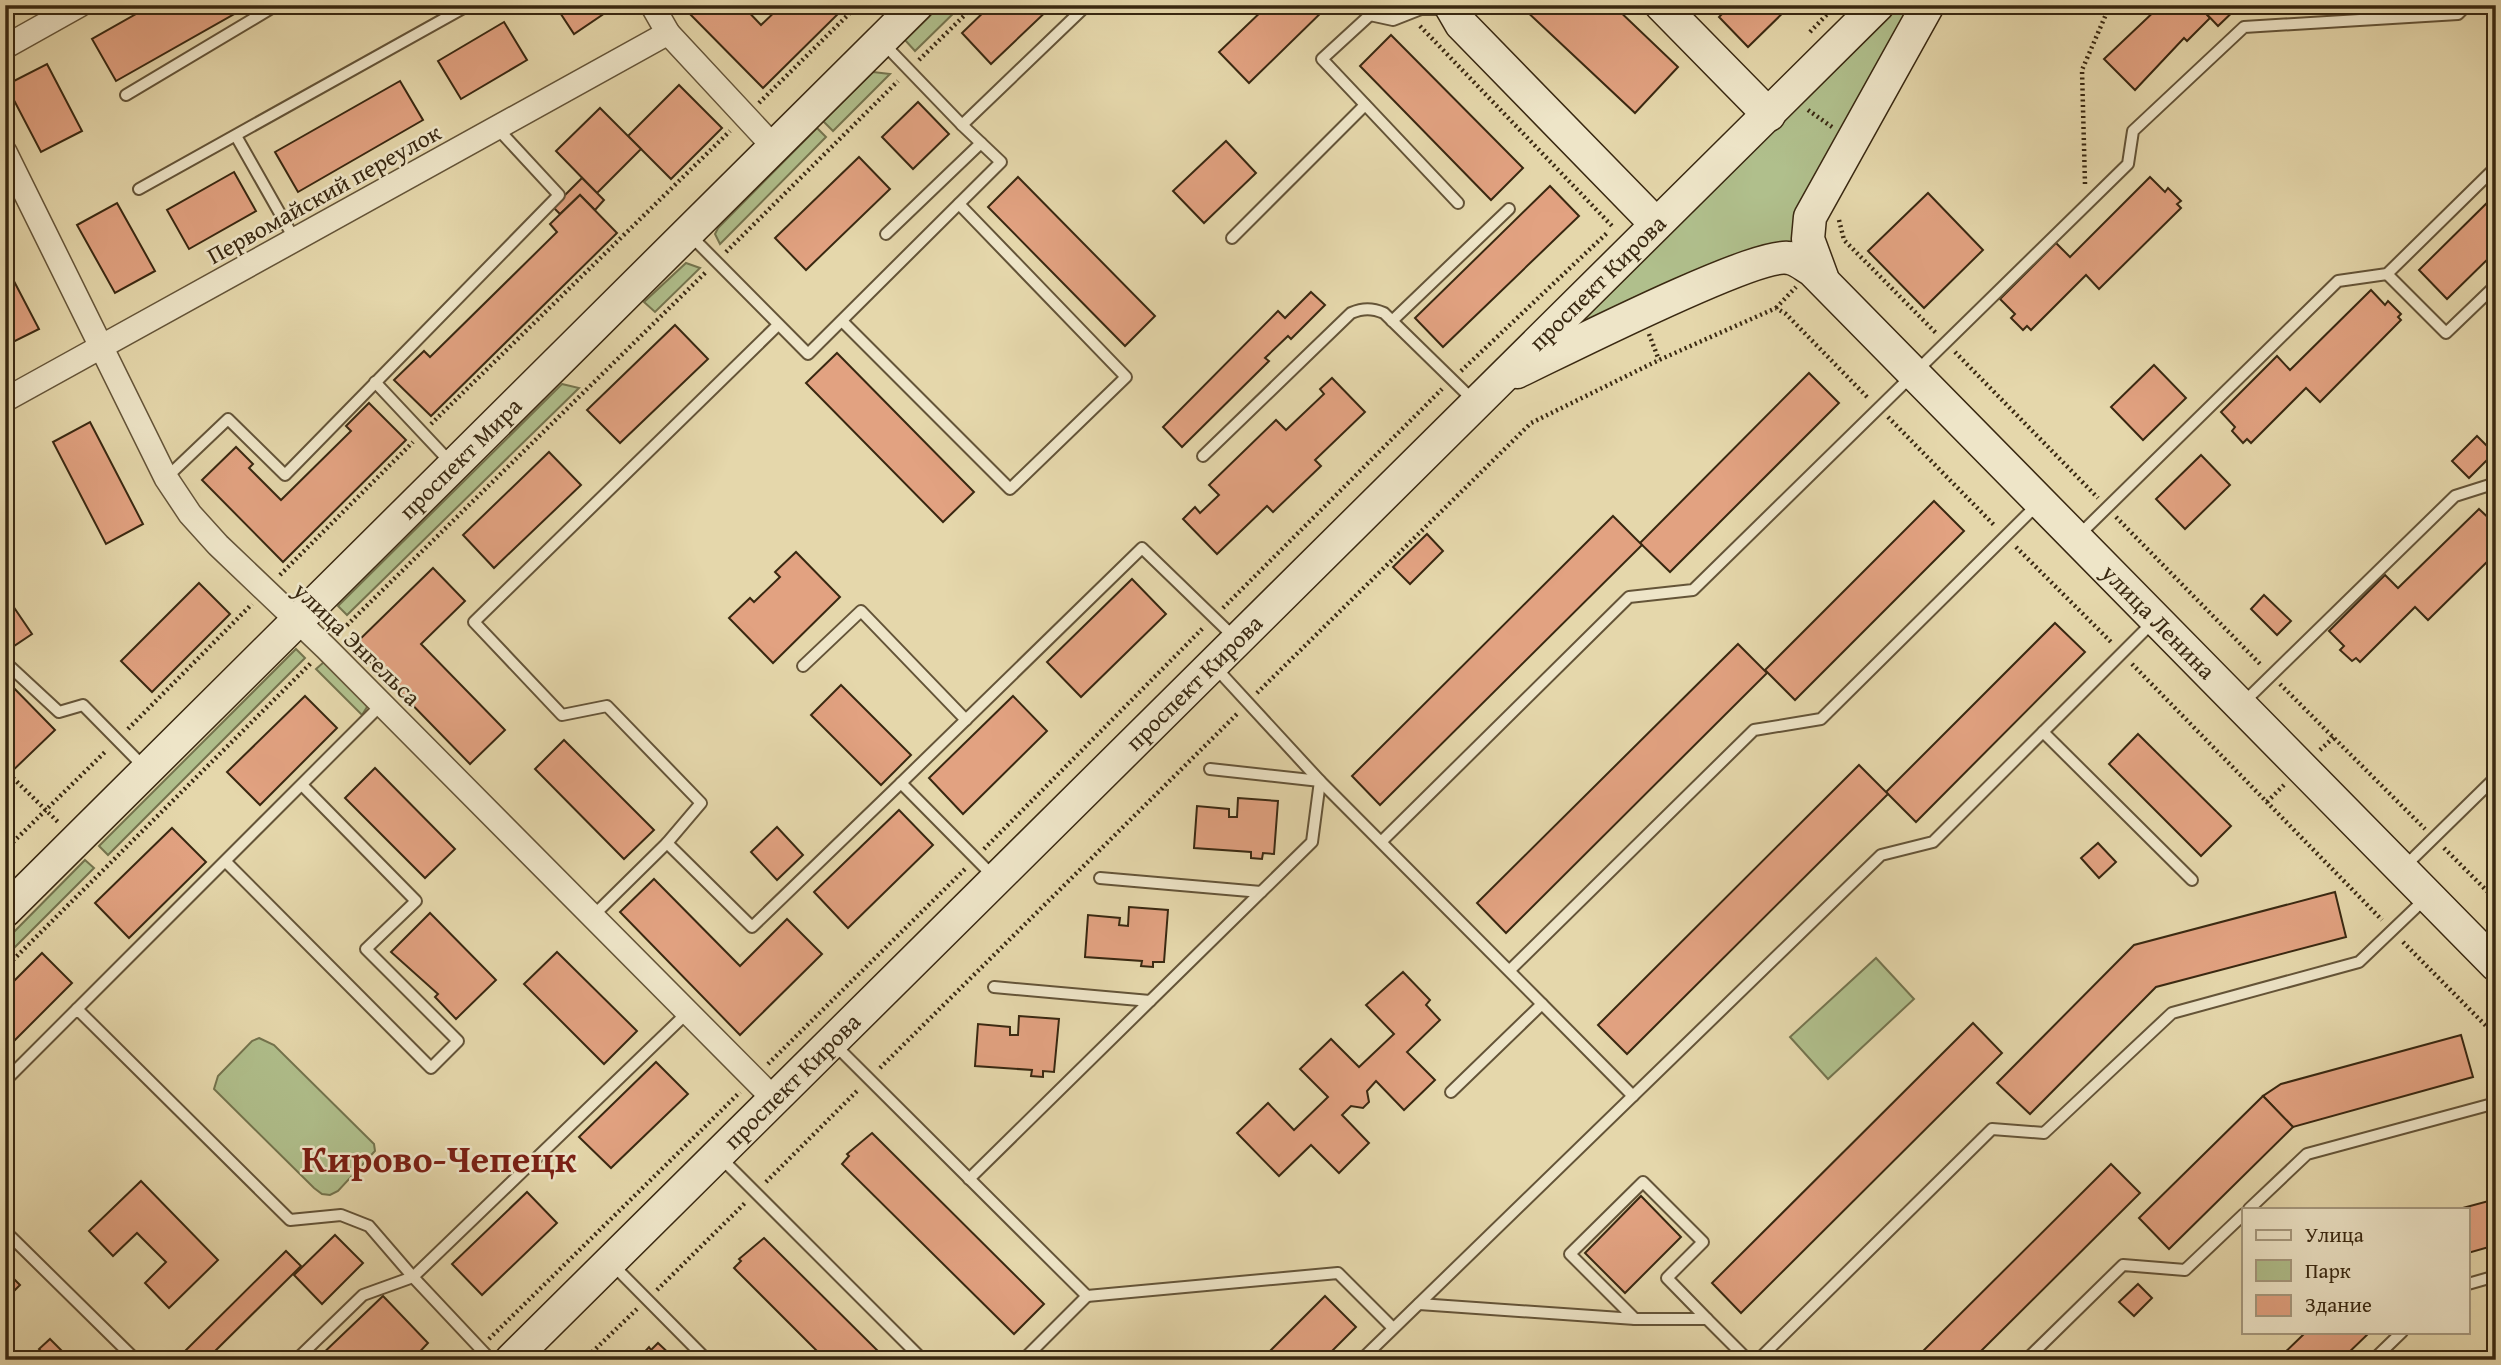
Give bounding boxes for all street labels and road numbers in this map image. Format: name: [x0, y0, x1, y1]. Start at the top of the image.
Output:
street label: Первомайский переулок: [200, 114, 448, 273]
street label: проспект Кирова: [1521, 206, 1674, 359]
street label: проспект Мира: [391, 389, 530, 527]
street label: улица Ленина: [2093, 555, 2224, 688]
street label: улица Энгельса: [285, 573, 430, 714]
street label: проспект Кирова: [1117, 606, 1271, 759]
street label: проспект Кирова: [715, 1004, 869, 1157]

